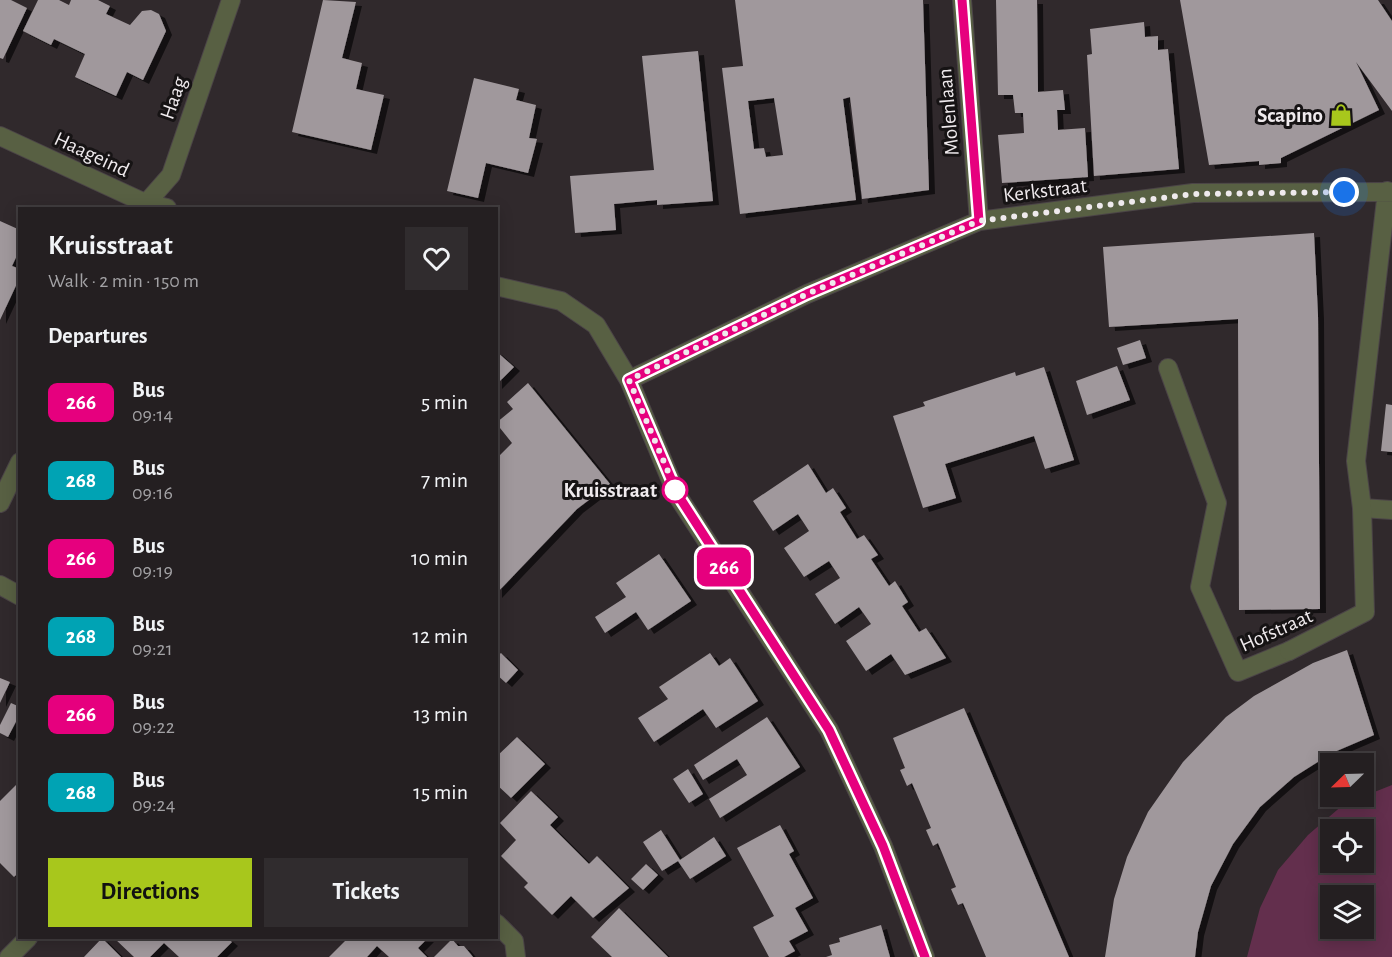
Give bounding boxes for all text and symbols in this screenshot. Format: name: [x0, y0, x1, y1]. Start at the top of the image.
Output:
street label: Molenlaan: [934, 68, 963, 156]
street label: Haag: [156, 73, 191, 122]
shop icon: Scapino: [1328, 102, 1354, 128]
place label: Scapino: [1257, 105, 1323, 126]
street label: Haageind: [51, 128, 133, 181]
street label: Kerkstraat: [1002, 175, 1088, 206]
your location: [1329, 177, 1359, 207]
button: heart: [405, 227, 468, 290]
text: Kruisstraat: [48, 232, 173, 260]
text: Walk · 2 min · 150 m: [48, 271, 199, 291]
text: Departures: [48, 325, 148, 347]
text: Bus: [132, 379, 165, 401]
text: 5 min: [421, 391, 468, 413]
text: 266: [66, 392, 96, 413]
text: 09:14: [132, 405, 173, 425]
text: Bus: [132, 457, 165, 479]
text: 7 min: [421, 469, 468, 491]
text: 268: [66, 470, 96, 491]
marker: Kruisstraat: [662, 477, 688, 503]
place label: Kruisstraat: [563, 480, 657, 501]
text: 09:16: [132, 483, 173, 503]
text: Bus: [132, 535, 165, 557]
text: 10 min: [411, 547, 468, 569]
text: 266: [66, 548, 96, 569]
line badge: 266: [690, 548, 758, 586]
text: 266: [709, 557, 739, 578]
text: 09:19: [132, 561, 173, 581]
street label: Hofstraat: [1237, 605, 1316, 656]
text: Bus: [132, 613, 165, 635]
text: 12 min: [413, 625, 468, 647]
text: 268: [66, 626, 96, 647]
text: 09:21: [132, 639, 173, 659]
text: Bus: [132, 691, 165, 713]
text: 13 min: [413, 703, 468, 725]
text: 266: [66, 704, 96, 725]
text: 09:22: [132, 717, 175, 737]
north arrow: [1320, 753, 1374, 807]
map controls: [1320, 753, 1374, 939]
text: Bus: [132, 769, 165, 791]
text: 15 min: [413, 781, 468, 803]
text: 268: [66, 782, 96, 803]
text: 09:24: [132, 795, 175, 815]
button: locate: [1320, 819, 1374, 873]
button: Directions: [48, 858, 252, 927]
button: Tickets: [264, 858, 468, 927]
button: layers: [1320, 885, 1374, 939]

